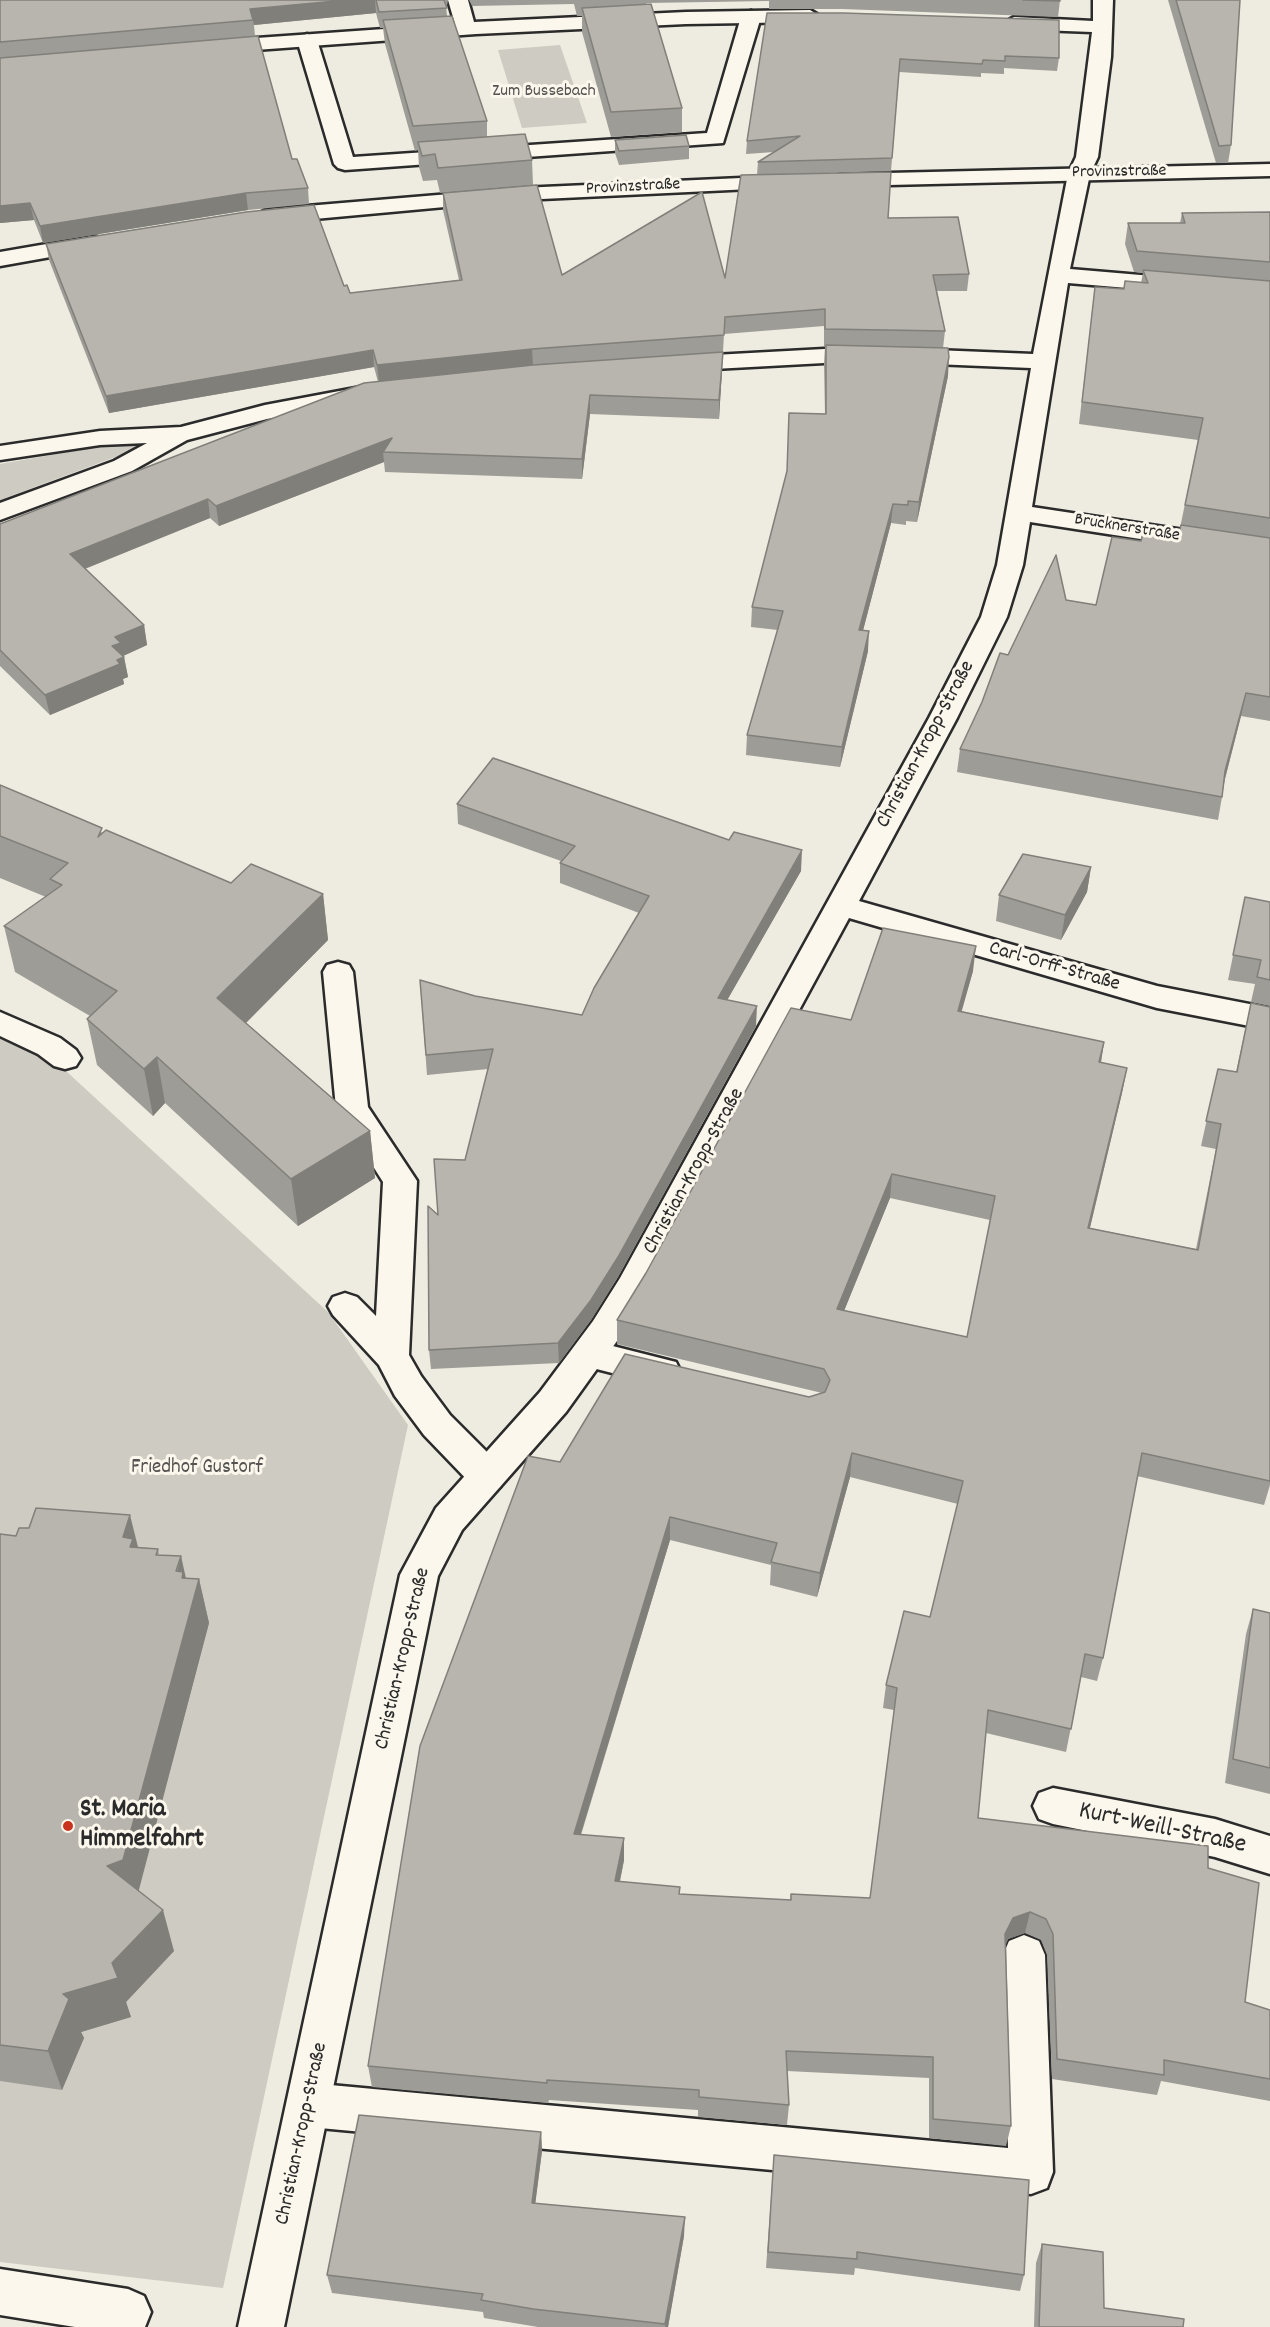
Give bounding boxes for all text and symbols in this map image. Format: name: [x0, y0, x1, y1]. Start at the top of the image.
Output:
park label: Zum Bussebach: [492, 82, 596, 104]
street label: Provinzstraße: [1072, 161, 1166, 185]
street label: Provinzstraße: [585, 175, 681, 201]
street label: Brucknerstraße: [1073, 510, 1181, 548]
street label: Christian-Kropp-Straße: [872, 657, 982, 833]
street label: Carl-Orff-Straße: [985, 937, 1123, 999]
street label: Christian-Kropp-Straße: [639, 1085, 751, 1259]
park label: Friedhof Gustorf: [131, 1456, 263, 1482]
street label: Christian-Kropp-Straße: [371, 1566, 437, 1752]
place label: St. Maria Himmelfahrt: [80, 1795, 204, 1856]
street label: Kurt-Weill-Straße: [1075, 1797, 1249, 1863]
marker: St. Maria Himmelfahrt: [61, 1819, 75, 1833]
street label: Christian-Kropp-Straße: [271, 2040, 335, 2228]

